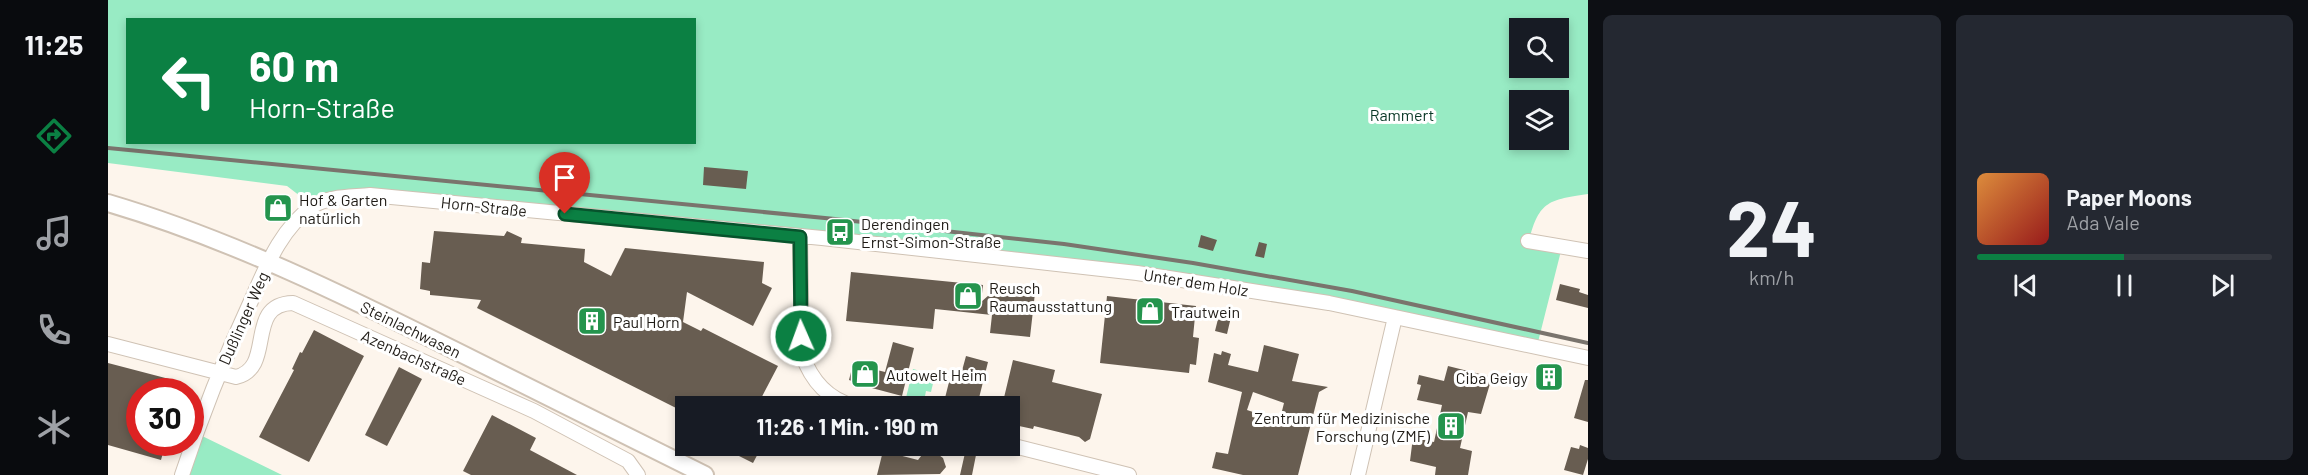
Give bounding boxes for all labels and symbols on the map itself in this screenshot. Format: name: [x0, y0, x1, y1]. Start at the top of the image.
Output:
park label: Rammert: [1370, 105, 1434, 124]
pin: [539, 152, 590, 214]
place label: Hof & Garten natürlich: [299, 190, 387, 227]
shop icon: Hof & Garten natürlich: [262, 192, 294, 224]
street label: Horn-Straße: [440, 192, 528, 220]
place label: Derendingen Ernst-Simon-Straße: [861, 214, 1001, 251]
bus stop icon: Derendingen Ernst-Simon-Straße: [824, 216, 856, 248]
street label: Unter dem Holz: [1142, 264, 1250, 300]
street label: Dußlinger Weg: [214, 268, 272, 368]
place label: Reusch Raumausstattung: [989, 278, 1112, 315]
shop icon: Reusch Raumausstattung: [952, 280, 984, 312]
shop icon: Trautwein: [1134, 295, 1166, 327]
street label: Steinlachwasen: [358, 297, 464, 361]
place label: Trautwein: [1171, 302, 1240, 321]
position arrow: [769, 304, 833, 368]
building icon: Paul Horn: [576, 305, 608, 337]
place label: Paul Horn: [613, 312, 680, 331]
street label: Azenbachstraße: [359, 325, 469, 389]
shop icon: Autowelt Heim: [849, 358, 881, 390]
building icon: Ciba Geigy: [1533, 361, 1565, 393]
place label: Autowelt Heim: [886, 365, 987, 384]
place label: Ciba Geigy: [1456, 368, 1529, 387]
speed limit sign: 30: [126, 378, 204, 456]
place label: Zentrum für Medizinische Forschung (ZMF): [1254, 408, 1431, 445]
building icon: Zentrum für Medizinische Forschung (ZMF): [1435, 410, 1467, 442]

